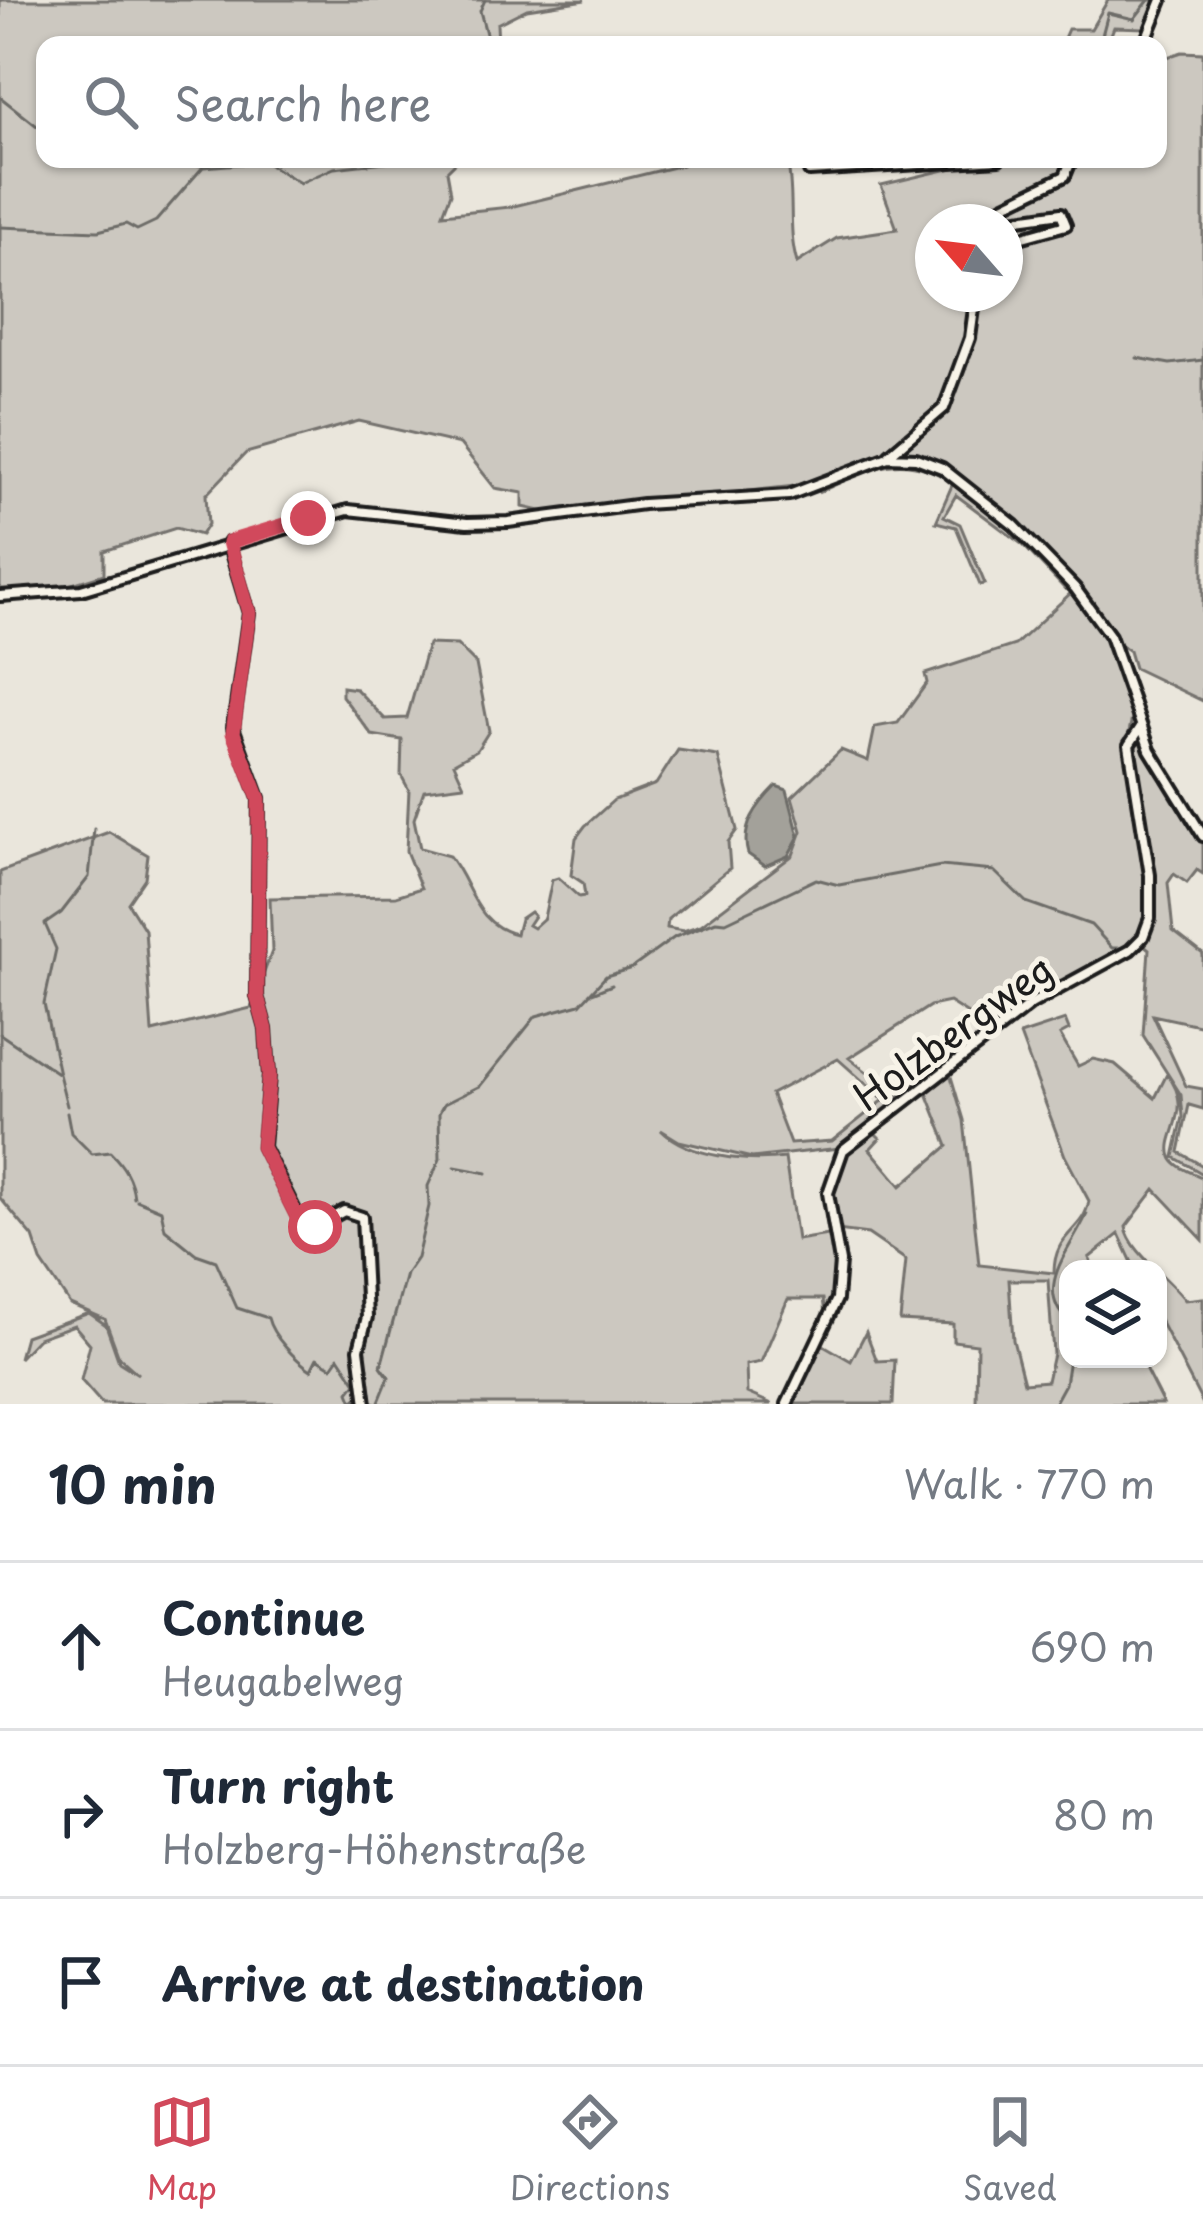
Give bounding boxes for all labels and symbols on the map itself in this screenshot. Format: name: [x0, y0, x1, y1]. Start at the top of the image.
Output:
north arrow: [915, 204, 1023, 312]
route end: [281, 491, 335, 545]
street label: Holzbergweg: [840, 938, 1064, 1124]
route start: [288, 1200, 342, 1254]

